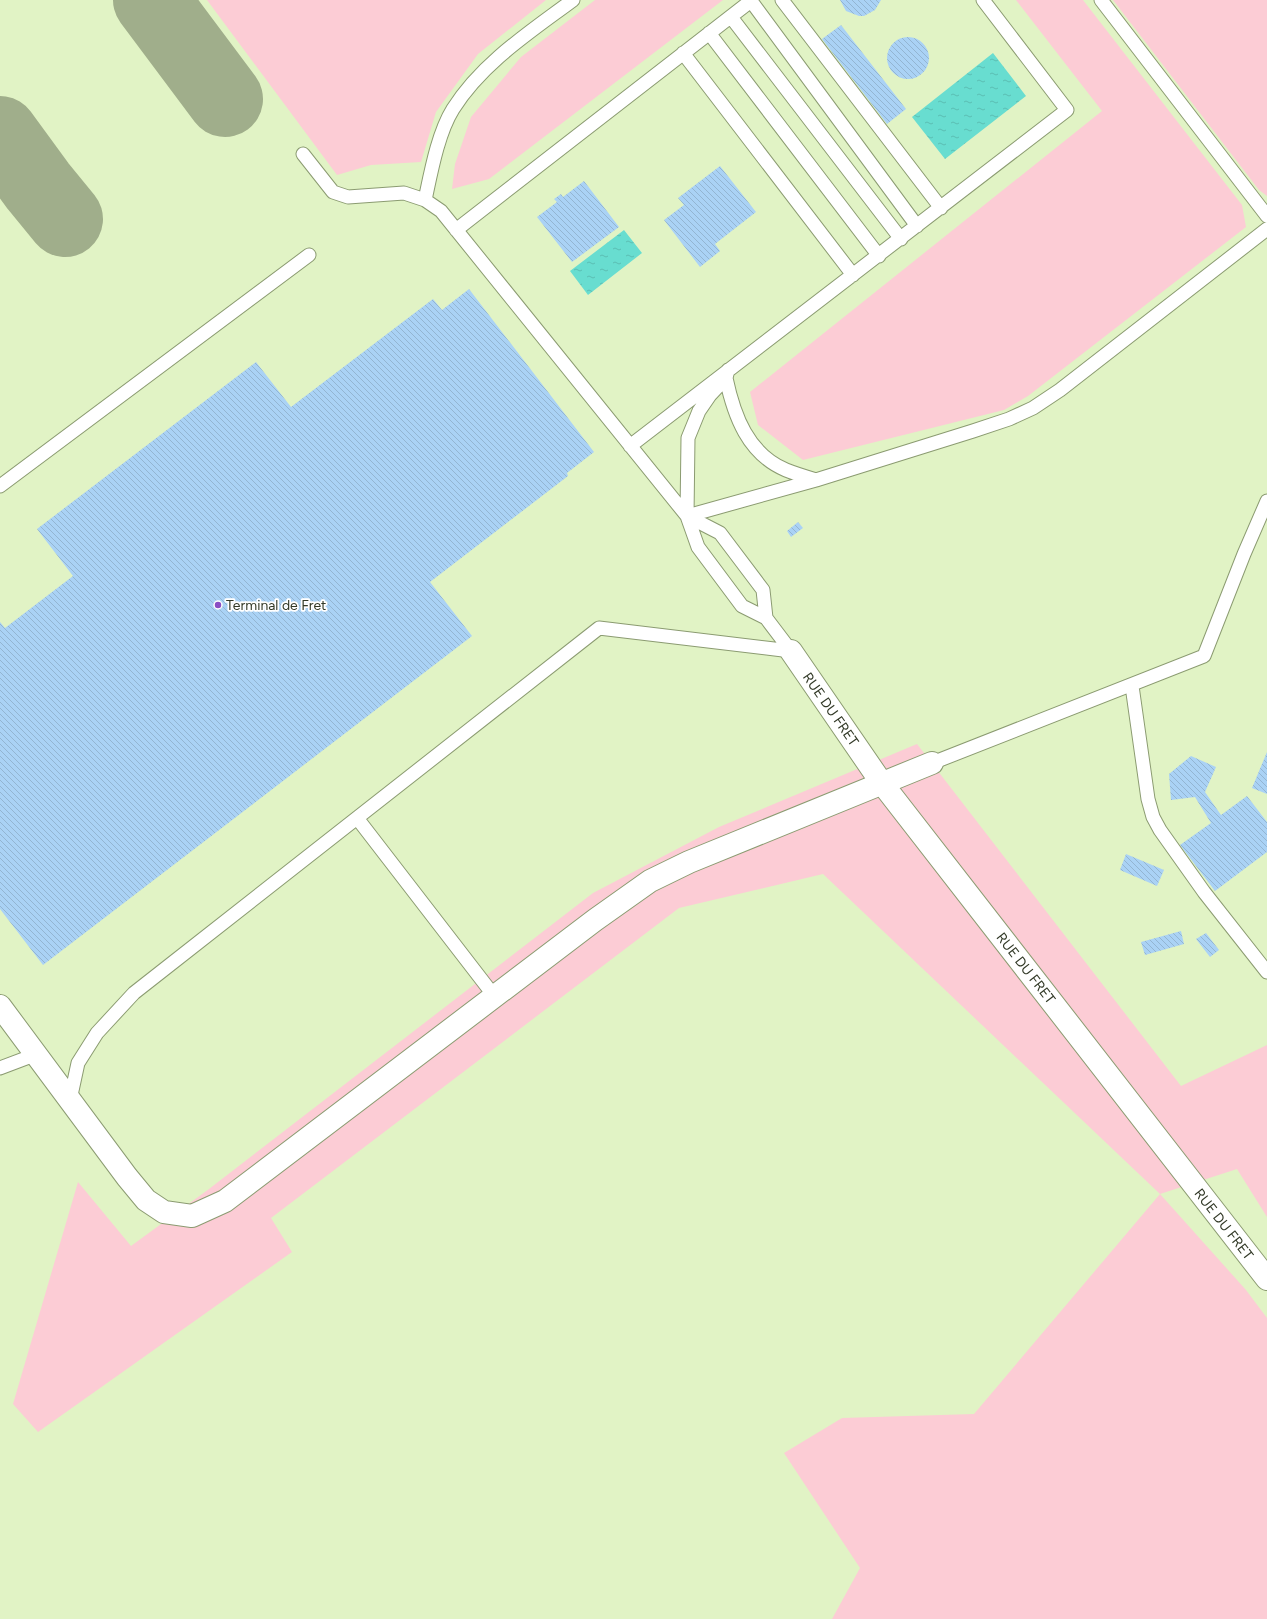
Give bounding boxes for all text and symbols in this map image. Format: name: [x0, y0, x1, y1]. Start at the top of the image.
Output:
place label: Terminal de Fret: [226, 597, 326, 614]
marker: Terminal de Fret: [213, 600, 223, 610]
street label: RUE DU FRET: [799, 669, 862, 750]
street label: RUE DU FRET: [993, 929, 1059, 1008]
street label: RUE DU FRET: [1191, 1185, 1257, 1264]

